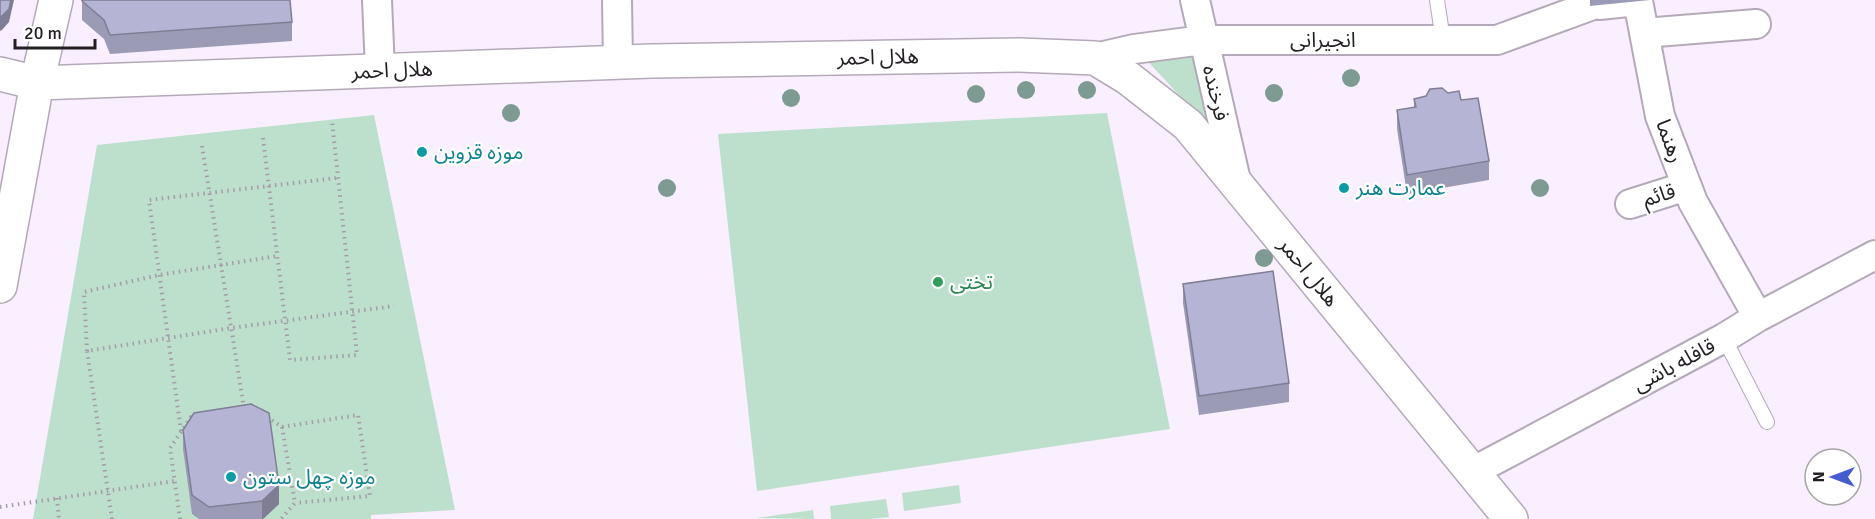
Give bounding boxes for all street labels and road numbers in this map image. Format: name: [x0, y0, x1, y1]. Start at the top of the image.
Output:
street label: انجیرانی: [1290, 27, 1356, 53]
street label: هلال احمر: [836, 43, 919, 71]
street label: هلال احمر: [350, 56, 433, 84]
street label: فرخنده: [1197, 63, 1235, 123]
street label: رهنما: [1650, 116, 1690, 166]
street label: قائم: [1639, 178, 1679, 214]
street label: هلال احمر: [1273, 231, 1345, 312]
street label: قافله باشی: [1628, 332, 1720, 398]

